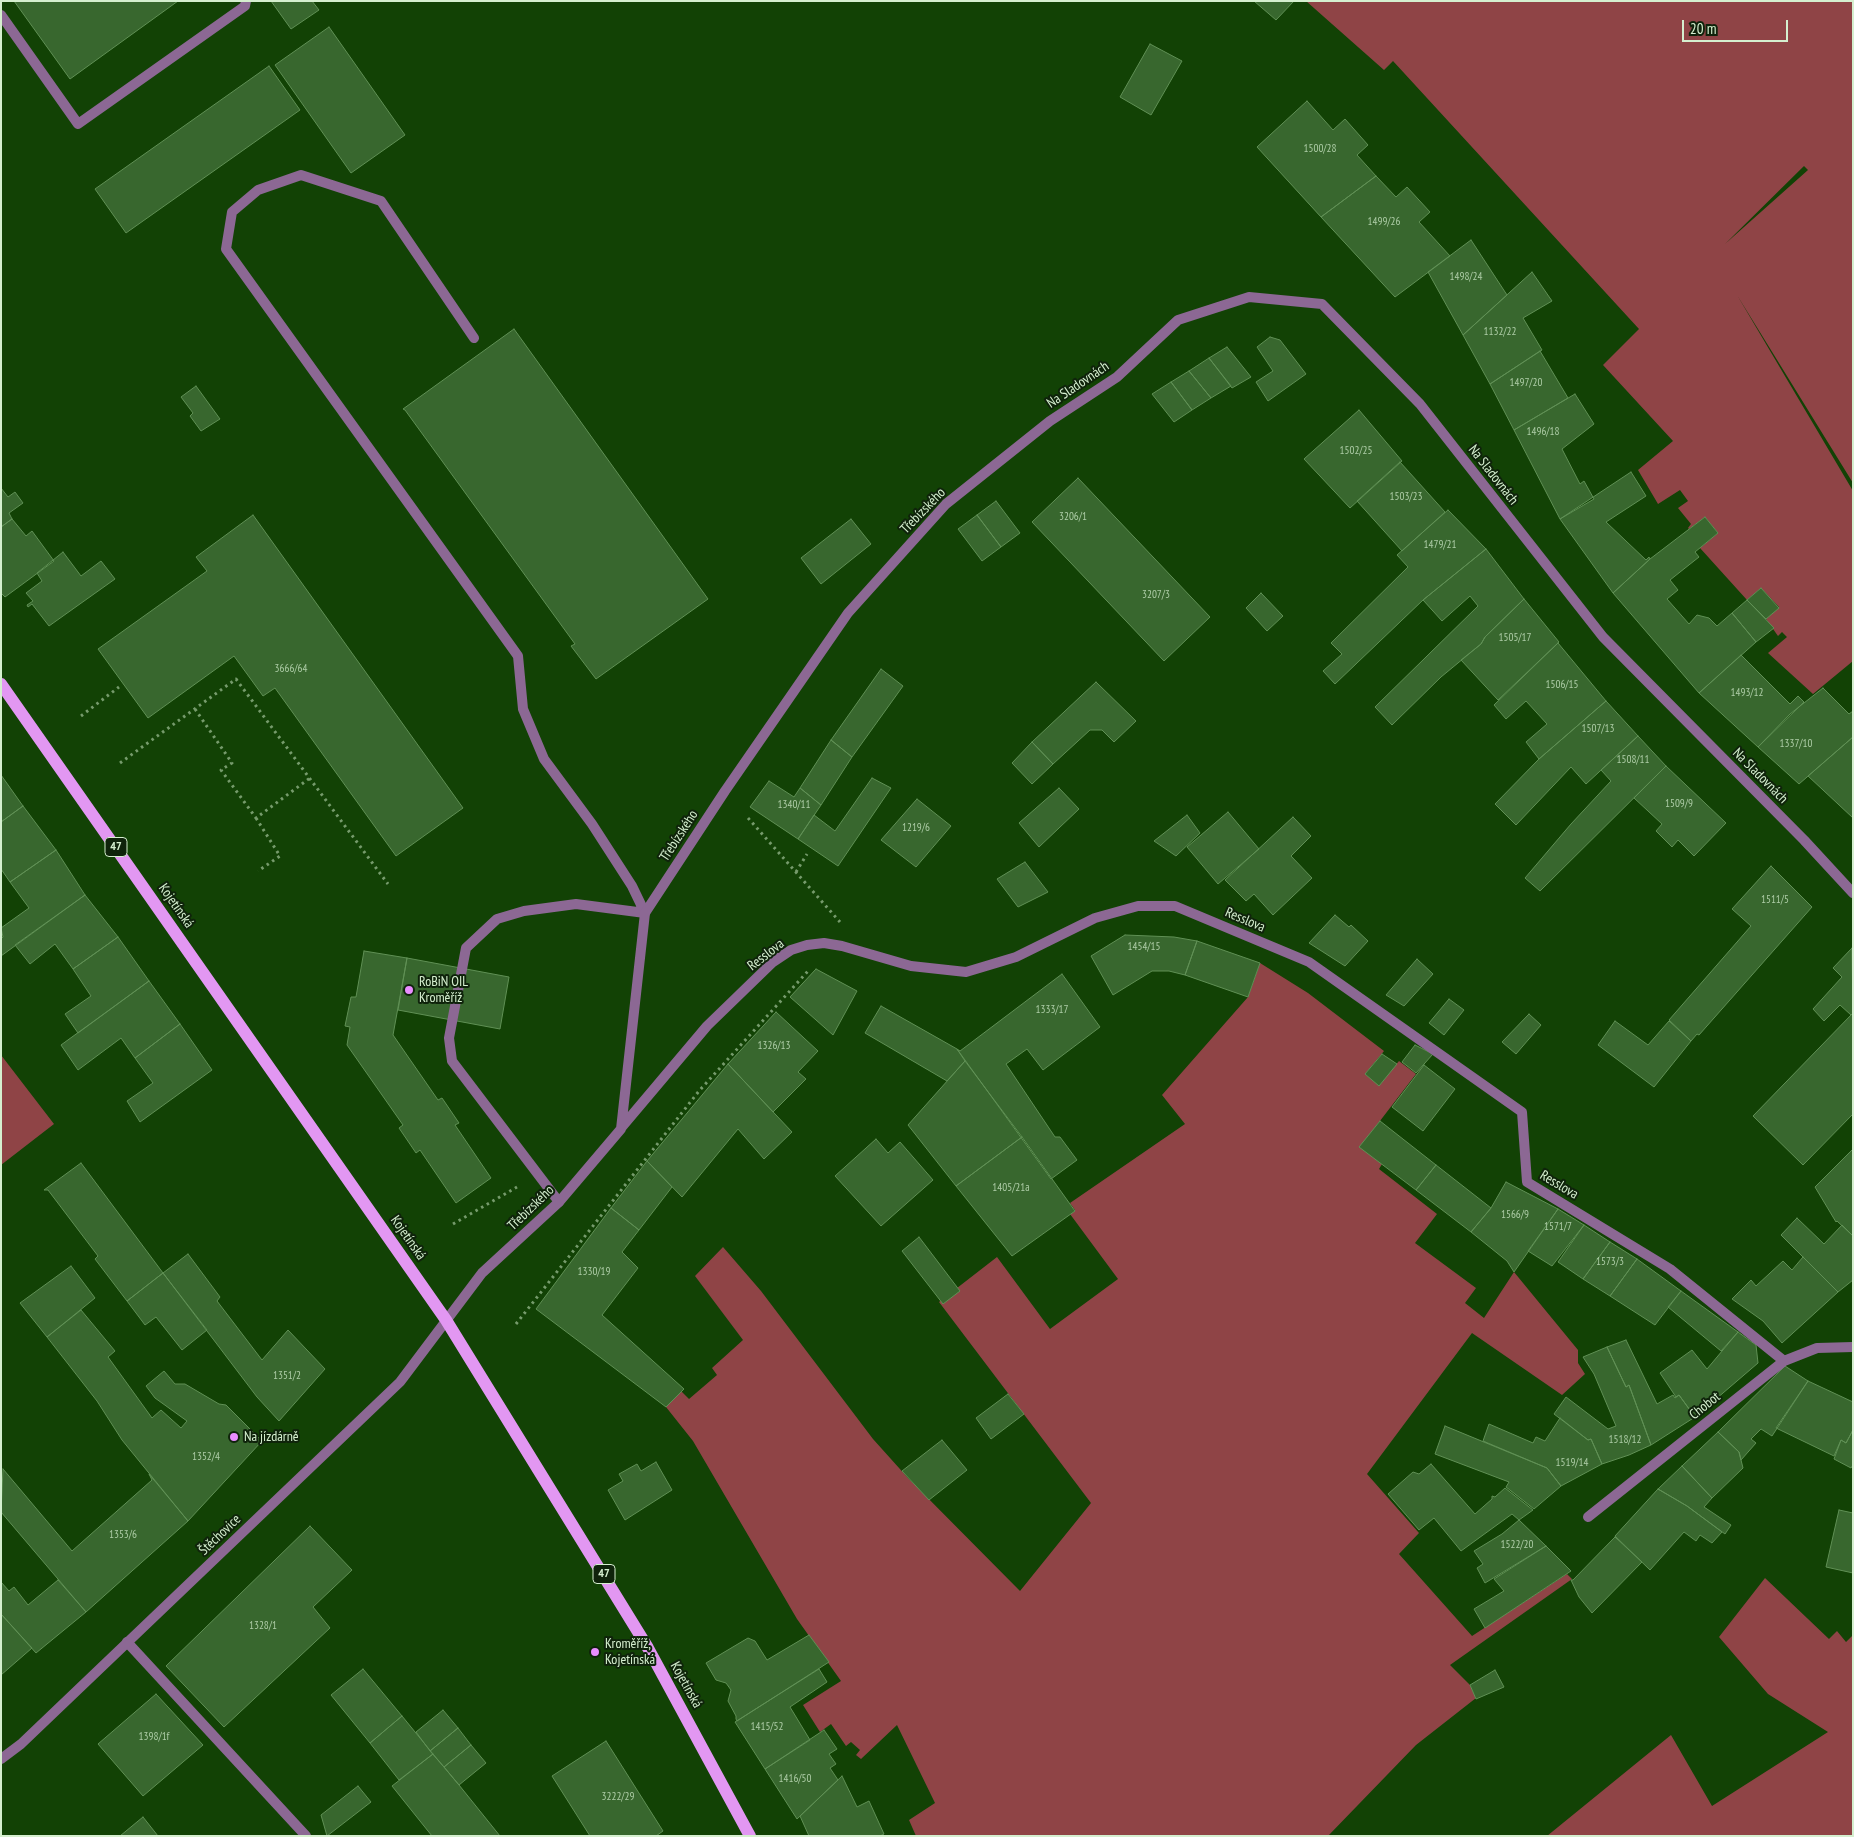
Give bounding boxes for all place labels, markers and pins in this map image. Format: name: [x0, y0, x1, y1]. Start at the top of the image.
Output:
place label: RoBiN OIL Kroměříž: [419, 974, 468, 1006]
marker: RoBiN OIL Kroměříž: [403, 984, 415, 996]
place label: Na jízdárně: [244, 1429, 299, 1445]
marker: Na jízdárně: [228, 1431, 240, 1443]
place label: Kroměříž, Kojetínská: [605, 1636, 655, 1668]
marker: Kroměříž, Kojetínská: [589, 1646, 601, 1658]

